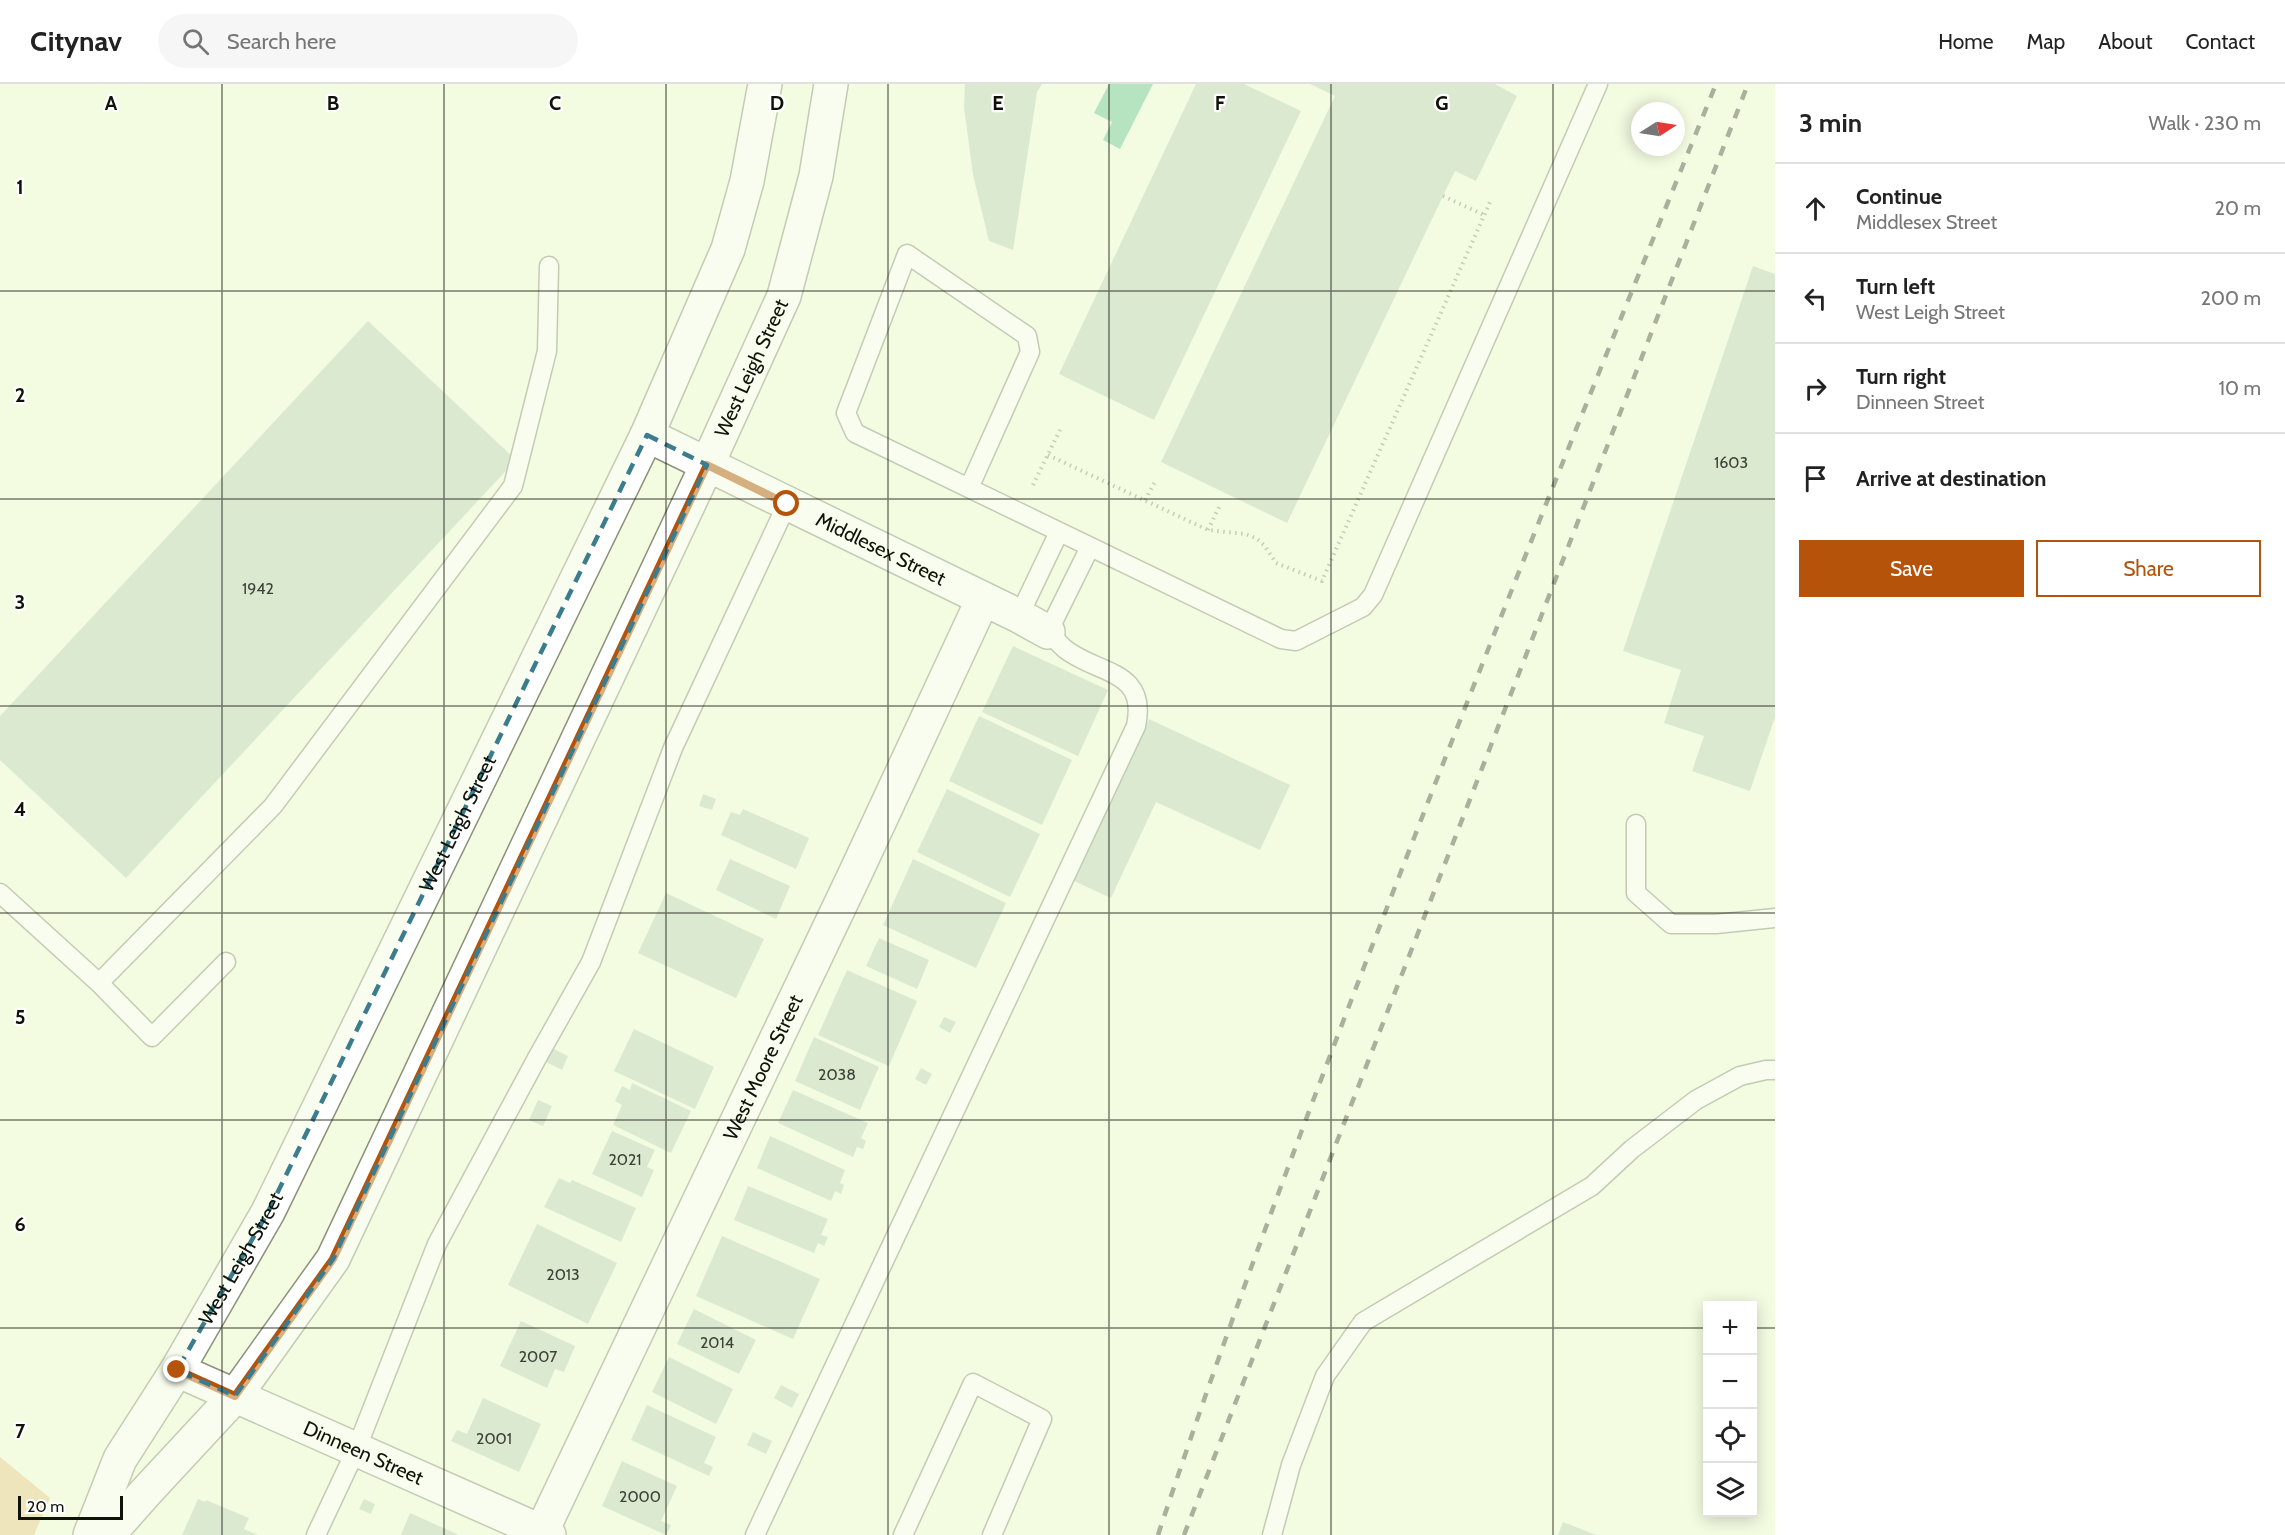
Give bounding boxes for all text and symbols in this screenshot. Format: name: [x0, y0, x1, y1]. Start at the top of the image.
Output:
search box: [158, 14, 578, 68]
text: Citynav: [30, 24, 122, 58]
icon: search: [179, 25, 212, 58]
text: Search here: [227, 28, 336, 55]
text: Home: [1938, 29, 1994, 54]
text: Map: [2027, 29, 2065, 54]
text: About: [2098, 29, 2152, 54]
text: Contact: [2185, 29, 2255, 54]
text: A: [105, 91, 118, 115]
text: B: [327, 91, 339, 115]
text: C: [549, 91, 561, 115]
text: D: [770, 91, 784, 115]
text: E: [992, 91, 1004, 115]
text: F: [1215, 91, 1226, 115]
text: G: [1435, 91, 1449, 115]
north arrow: [1631, 102, 1685, 156]
text: 3 min: [1799, 107, 1862, 139]
text: Walk · 230 m: [2149, 111, 2261, 135]
text: 1: [16, 175, 24, 199]
text: Continue: [1856, 183, 1942, 210]
icon: ahead: [1799, 192, 1832, 225]
text: 20 m: [2215, 196, 2261, 220]
text: Middlesex Street: [1856, 210, 1997, 234]
text: Turn left: [1856, 273, 1935, 300]
icon: left: [1799, 282, 1832, 315]
text: 200 m: [2201, 286, 2261, 310]
street label: West Leigh Street: [709, 295, 793, 441]
text: West Leigh Street: [1856, 300, 2005, 324]
text: Turn right: [1856, 363, 1946, 390]
icon: right: [1799, 372, 1832, 405]
text: 10 m: [2218, 376, 2261, 400]
text: 2: [15, 383, 25, 407]
text: Dinneen Street: [1856, 390, 1985, 414]
house number: 1603: [1714, 453, 1748, 472]
icon: arrive: [1799, 462, 1832, 495]
text: Arrive at destination: [1856, 465, 2046, 492]
route start: [773, 490, 799, 516]
street label: Middlesex Street: [812, 507, 950, 591]
button: Save: [1799, 540, 2024, 597]
button: Share: [2036, 540, 2261, 597]
house number: 1942: [242, 579, 274, 598]
text: 3: [15, 590, 25, 614]
street label: West Leigh Street: [414, 751, 501, 896]
text: 4: [14, 797, 26, 821]
street label: West Moore Street: [718, 991, 808, 1144]
text: 5: [15, 1005, 25, 1029]
house number: 2038: [818, 1065, 856, 1084]
house number: 2021: [608, 1150, 642, 1169]
street label: West Leigh Street: [194, 1188, 288, 1329]
text: 6: [14, 1212, 26, 1236]
house number: 2013: [546, 1265, 580, 1284]
map controls: [1703, 1301, 1757, 1517]
button: +: [1703, 1301, 1757, 1355]
house number: 2014: [700, 1333, 734, 1352]
house number: 2007: [519, 1347, 557, 1366]
button: −: [1703, 1355, 1757, 1409]
route end: [163, 1356, 189, 1382]
button: locate: [1703, 1409, 1757, 1463]
street label: Dinneen Street: [300, 1416, 427, 1490]
text: 7: [15, 1419, 26, 1443]
house number: 2001: [476, 1429, 512, 1448]
button: layers: [1703, 1463, 1757, 1517]
house number: 2000: [619, 1487, 661, 1506]
scale bar: [18, 1493, 123, 1520]
text: 20 m: [27, 1497, 64, 1516]

